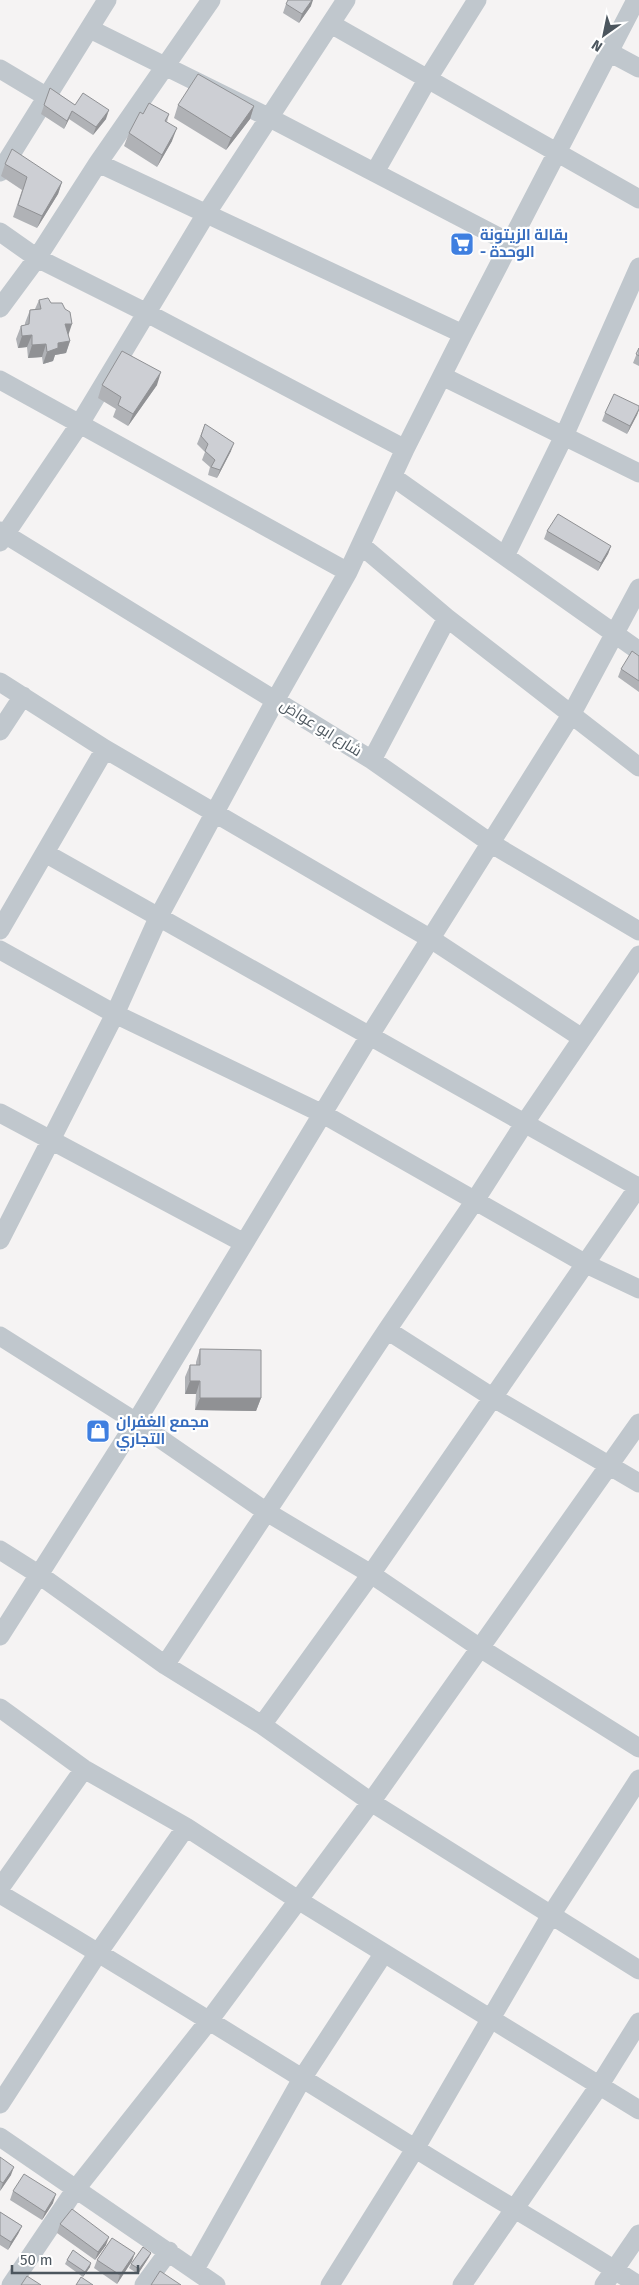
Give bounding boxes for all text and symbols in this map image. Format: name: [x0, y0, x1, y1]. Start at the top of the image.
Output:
north arrow: [579, 10, 629, 60]
text: N: [589, 36, 606, 55]
place label: بقالة الزيتونة - الوحدة: [480, 226, 568, 261]
supermarket icon: بقالة الزيتونة - الوحدة: [449, 231, 475, 257]
street label: شارع ابو عواض: [276, 696, 365, 762]
place label: مجمع الغفران التجاري: [116, 1413, 209, 1451]
shop icon: مجمع الغفران التجاري: [85, 1418, 111, 1444]
scale bar: [12, 2242, 139, 2274]
text: 50 m: [20, 2251, 53, 2269]

